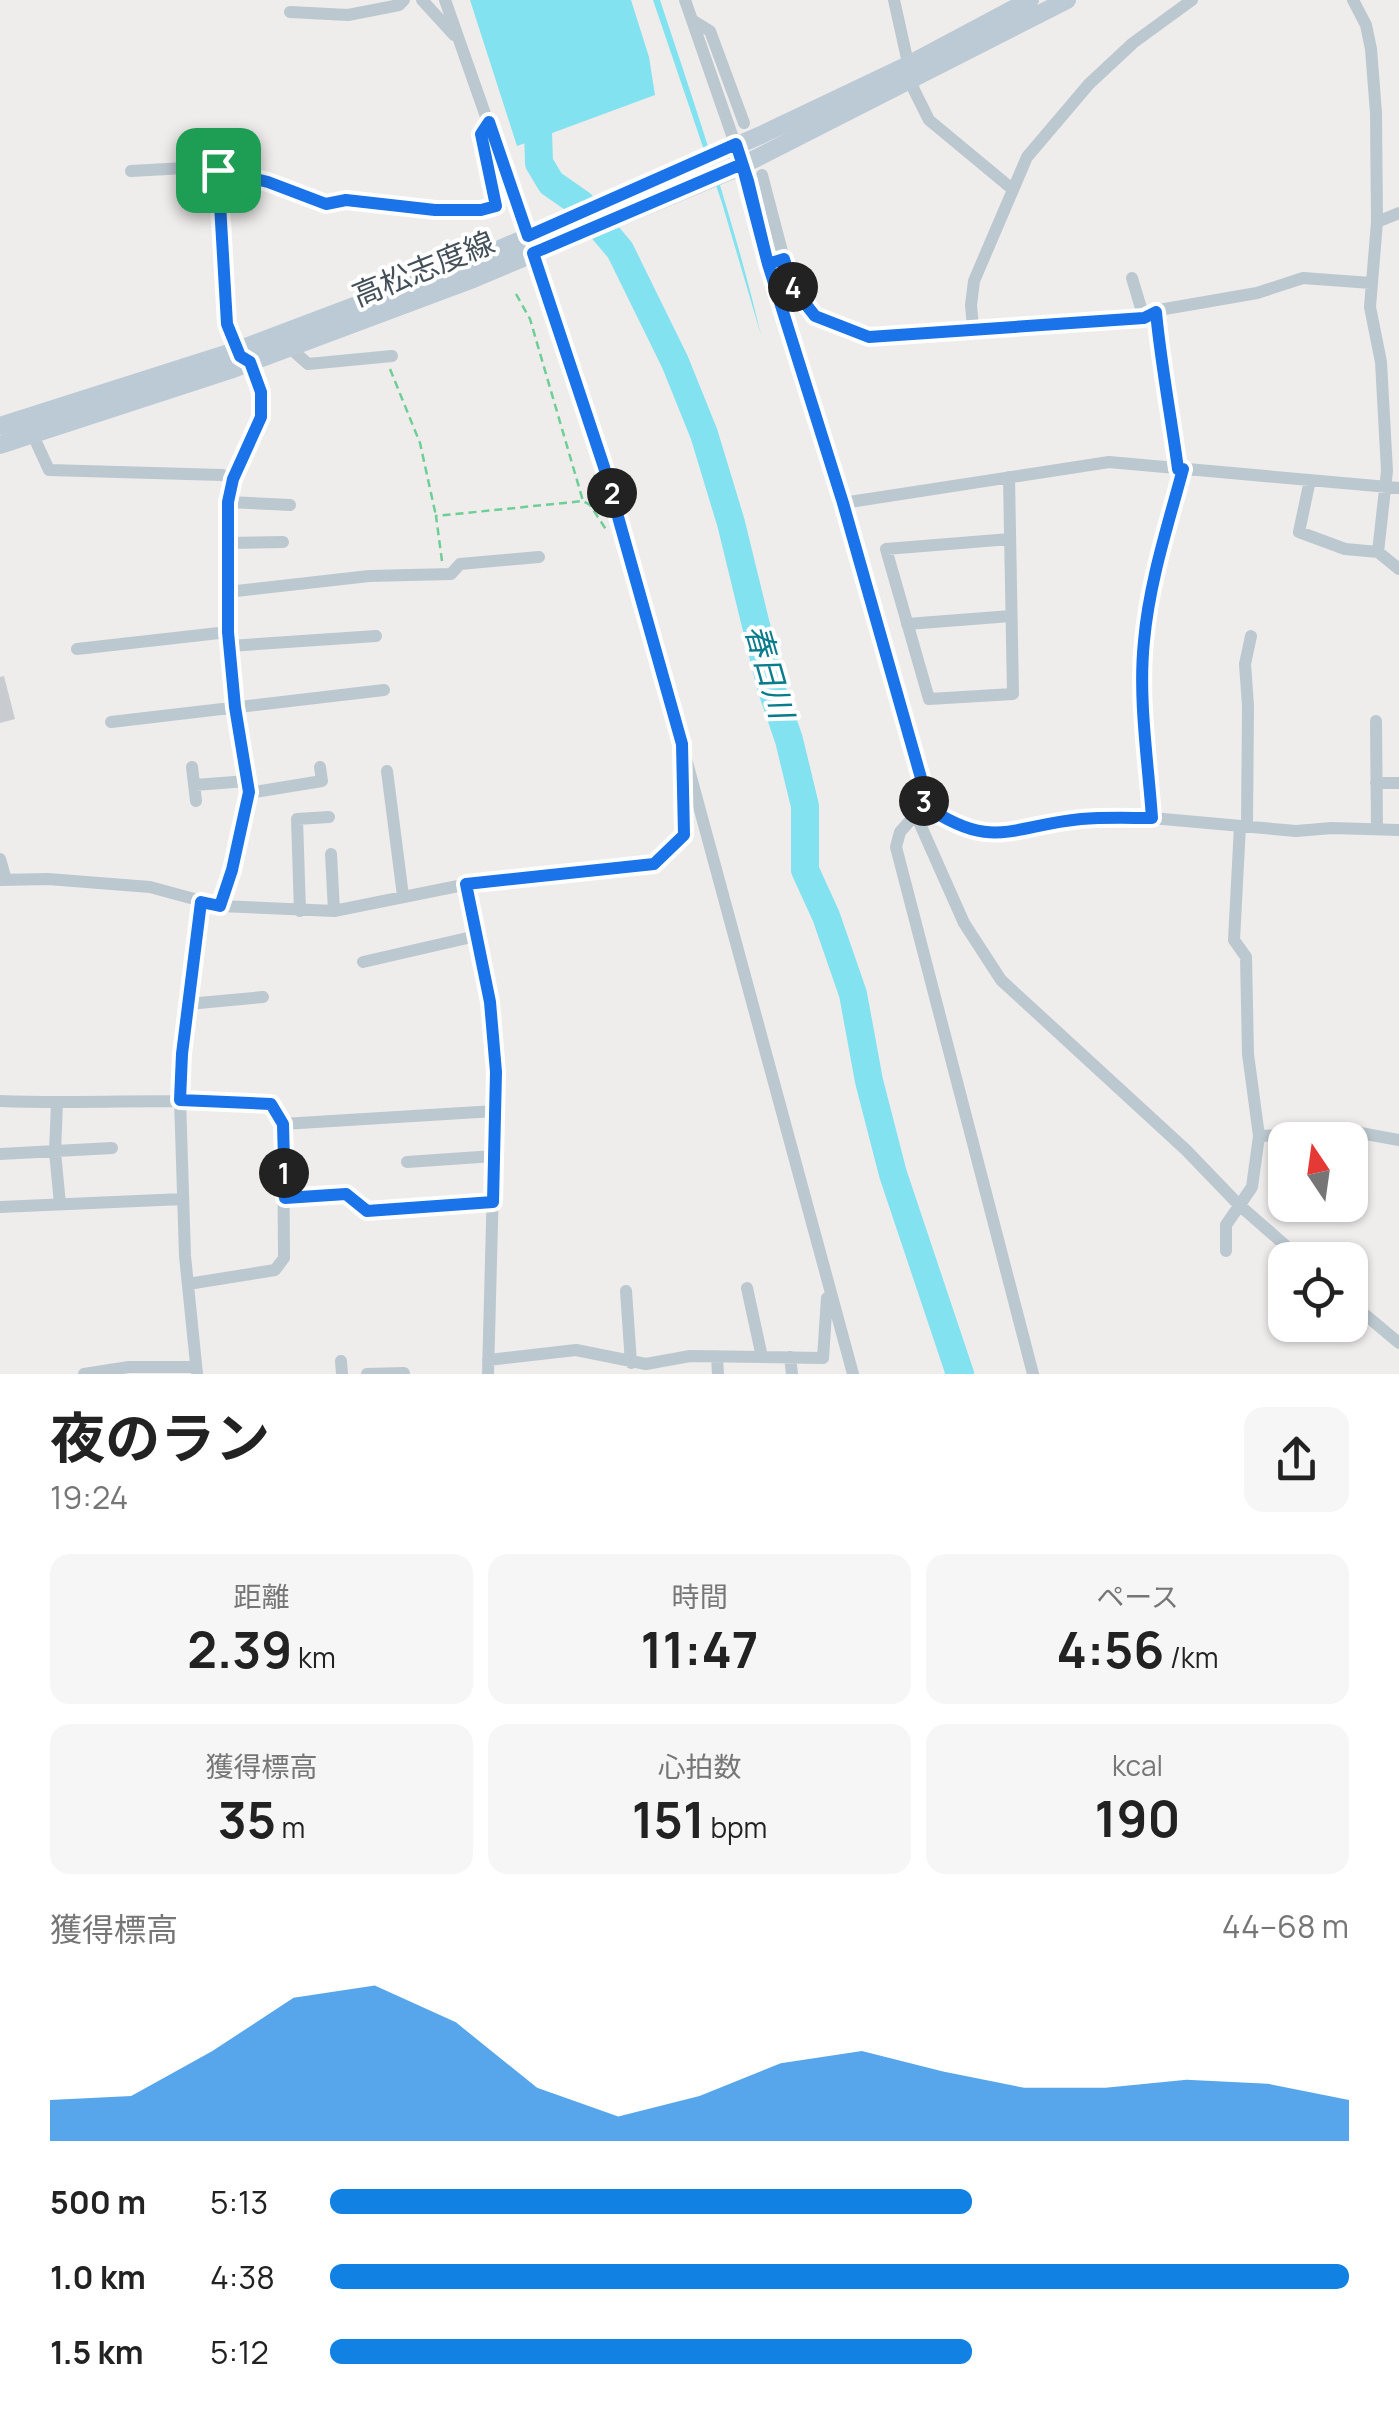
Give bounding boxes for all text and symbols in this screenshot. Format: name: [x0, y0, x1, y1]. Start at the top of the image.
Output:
pin: [176, 128, 261, 213]
icon: arrive: [191, 143, 246, 198]
street label: 高松志度線: [346, 221, 500, 315]
pin: 4: [768, 262, 818, 312]
text: 4: [784, 268, 802, 306]
pin: 2: [587, 468, 637, 518]
text: 2: [604, 474, 620, 512]
water label: 春日川: [736, 619, 805, 726]
pin: 3: [899, 776, 949, 826]
text: 3: [916, 782, 932, 820]
north arrow: [1268, 1122, 1368, 1222]
map controls: [1268, 1122, 1368, 1342]
pin: 1: [259, 1148, 309, 1198]
text: 1: [278, 1154, 290, 1192]
button: locate: [1268, 1242, 1368, 1342]
text: 夜のラン: [50, 1399, 270, 1475]
button: share: [1244, 1407, 1349, 1512]
text: 19:24: [50, 1475, 128, 1519]
text: 距離: [233, 1577, 290, 1615]
text: 時間: [671, 1577, 728, 1615]
text: ペース: [1096, 1577, 1179, 1615]
text: 2.39: [187, 1615, 292, 1683]
text: 11:47: [640, 1615, 759, 1683]
text: 4:56: [1056, 1615, 1164, 1683]
text: km: [292, 1638, 336, 1676]
text: /km: [1164, 1638, 1219, 1676]
text: kcal: [1112, 1746, 1163, 1784]
text: 獲得標高: [205, 1747, 318, 1785]
text: 心拍数: [657, 1747, 742, 1785]
text: 190: [1095, 1784, 1180, 1852]
text: 35: [218, 1785, 276, 1853]
text: 151: [632, 1785, 705, 1853]
text: m: [276, 1808, 305, 1846]
text: bpm: [705, 1808, 767, 1846]
text: 44–68 m: [1222, 1904, 1349, 1948]
text: 獲得標高: [50, 1907, 178, 1951]
text: 500 m: [50, 2180, 146, 2224]
text: 5:13: [210, 2180, 268, 2224]
text: 1.0 km: [50, 2255, 146, 2299]
text: 4:38: [210, 2255, 275, 2299]
text: 1.5 km: [50, 2330, 144, 2374]
text: 5:12: [210, 2330, 269, 2374]

